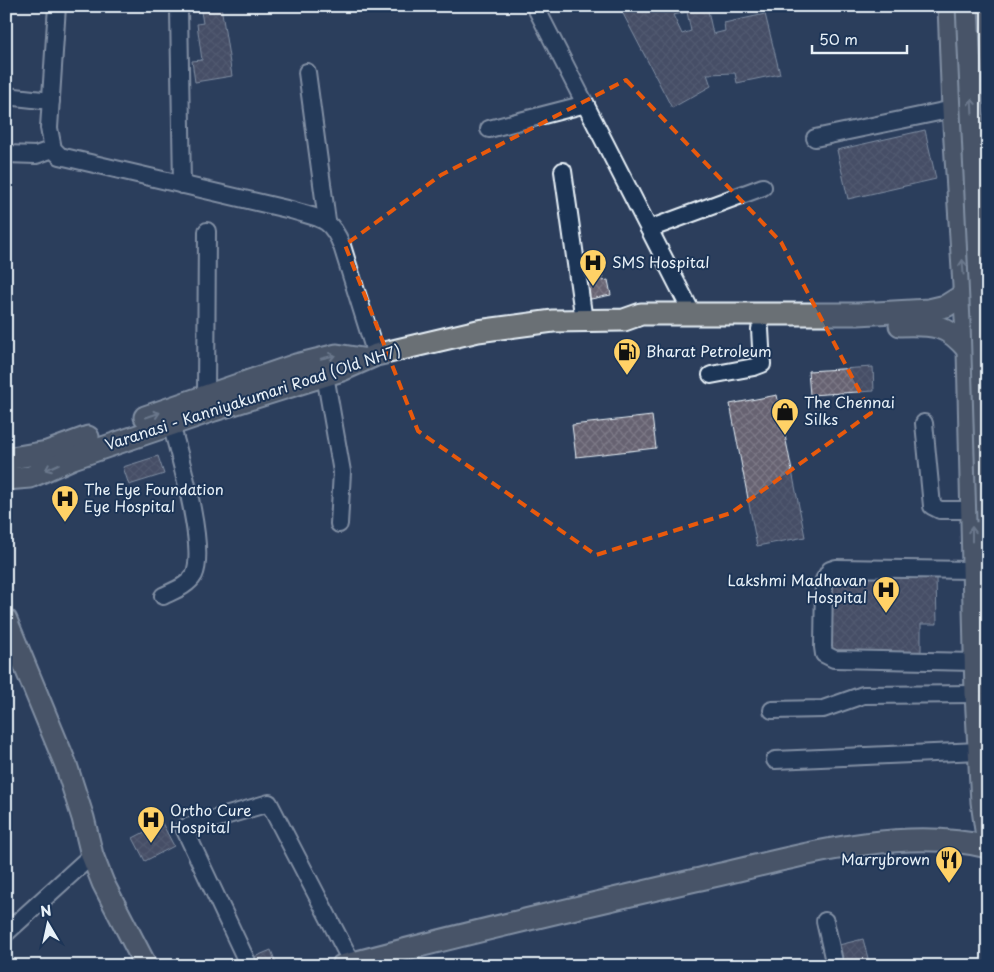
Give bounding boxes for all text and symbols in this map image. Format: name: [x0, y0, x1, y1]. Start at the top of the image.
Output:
scale bar: [812, 22, 906, 54]
text: 50 m: [819, 27, 858, 50]
one-way arrow: [967, 98, 977, 114]
hospital icon: SMS Hospital: [578, 248, 608, 287]
place label: SMS Hospital: [612, 250, 710, 273]
one-way arrow: [958, 259, 967, 275]
fuel station icon: Bharat Petroleum: [612, 337, 642, 376]
street label: Varanasi - Kanniyakumari Road (Old NH7): [102, 338, 403, 455]
place label: Bharat Petroleum: [646, 339, 772, 362]
one-way arrow: [320, 352, 336, 361]
place label: The Chennai Silks: [804, 390, 895, 430]
shop icon: The Chennai Silks: [770, 397, 800, 436]
one-way arrow: [145, 410, 160, 419]
one-way arrow: [45, 463, 60, 473]
place label: The Eye Foundation Eye Hospital: [84, 477, 224, 517]
hospital icon: The Eye Foundation Eye Hospital: [50, 484, 80, 523]
one-way arrow: [967, 526, 977, 542]
place label: Lakshmi Madhavan Hospital: [727, 568, 867, 608]
hospital icon: Lakshmi Madhavan Hospital: [871, 575, 901, 614]
place label: Ortho Cure Hospital: [170, 798, 251, 838]
hospital icon: Ortho Cure Hospital: [136, 805, 166, 844]
restaurant icon: Marrybrown: [934, 845, 964, 884]
place label: Marrybrown: [841, 847, 930, 870]
text: N: [39, 899, 53, 922]
north arrow: [22, 900, 72, 950]

